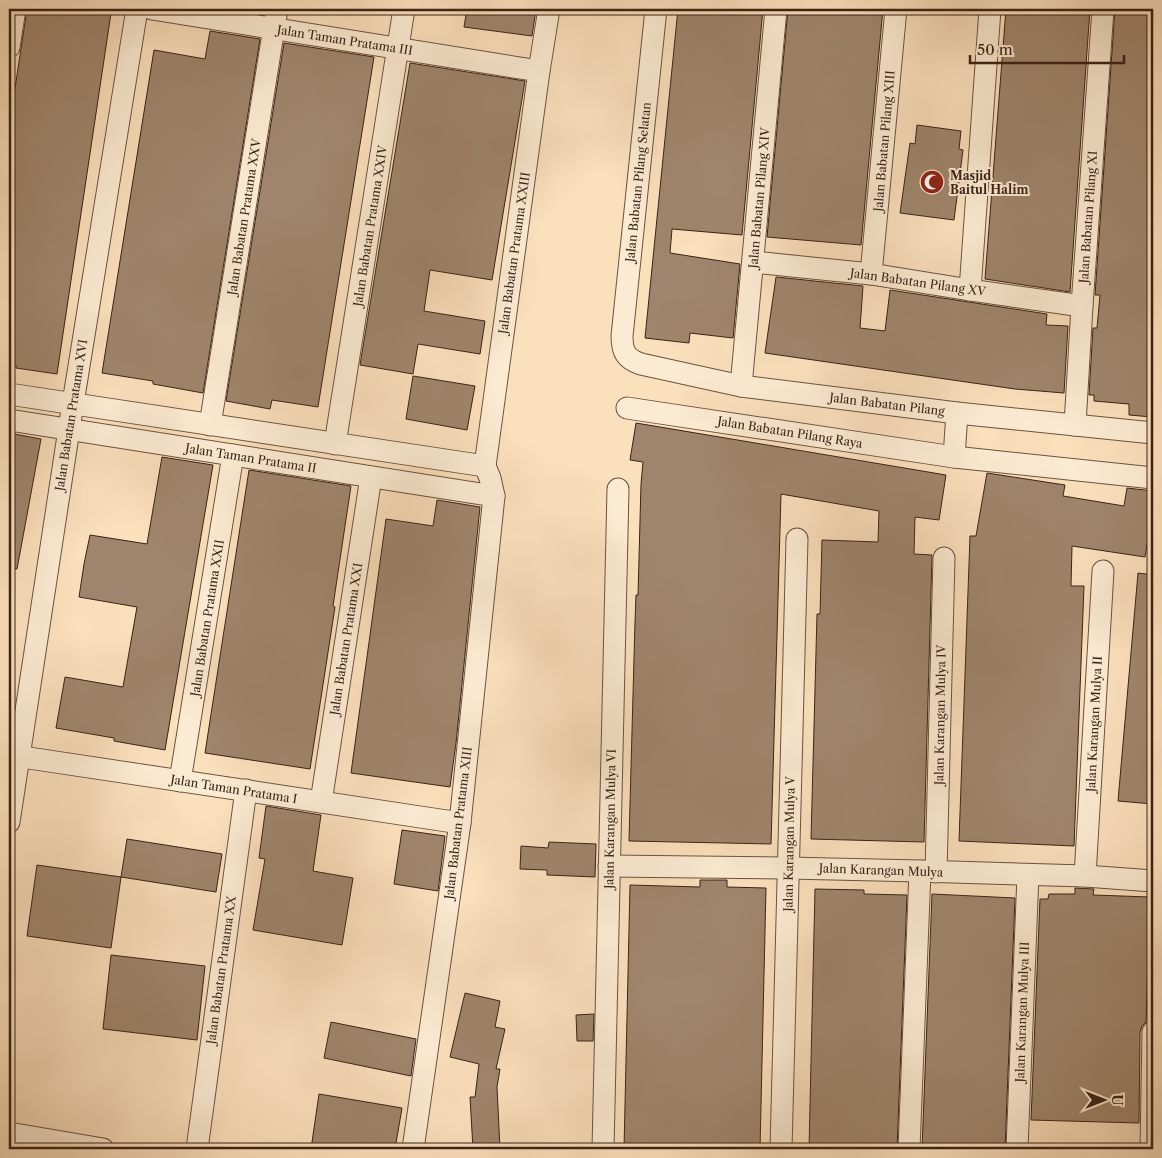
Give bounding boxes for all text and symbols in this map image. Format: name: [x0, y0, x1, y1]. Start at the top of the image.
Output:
street label: Jalan Taman Pratama III: [274, 22, 414, 58]
scale bar: [970, 32, 1123, 64]
text: 50 m: [977, 40, 1013, 59]
street label: Jalan Babatan Pilang XIII: [870, 70, 898, 214]
street label: Jalan Babatan Pilang Selatan: [622, 101, 654, 265]
street label: Jalan Babatan Pilang XIV: [745, 127, 773, 271]
street label: Jalan Babatan Pratama XXV: [224, 137, 264, 298]
street label: Jalan Babatan Pratama XXIV: [350, 144, 390, 310]
street label: Jalan Babatan Pilang XI: [1076, 150, 1100, 286]
place label: Masjid Baitul Halim: [950, 168, 1028, 197]
mosque icon: Masjid Baitul Halim: [919, 169, 945, 195]
street label: Jalan Babatan Pratama XXIII: [495, 171, 533, 337]
street label: Jalan Babatan Pilang XV: [847, 265, 987, 299]
street label: Jalan Babatan Pratama XVI: [51, 338, 90, 494]
street label: Jalan Babatan Pilang: [827, 389, 946, 419]
street label: Jalan Babatan Pilang Raya: [714, 413, 864, 451]
street label: Jalan Taman Pratama II: [182, 440, 318, 476]
street label: Jalan Babatan Pratama XXII: [187, 538, 227, 700]
street label: Jalan Babatan Pratama XXI: [326, 562, 365, 718]
street label: Jalan Karangan Mulya IV: [931, 644, 949, 787]
street label: Jalan Karangan Mulya II: [1083, 655, 1105, 795]
street label: Jalan Babatan Pratama XIII: [441, 746, 475, 902]
street label: Jalan Karangan Mulya VI: [601, 749, 619, 891]
street label: Jalan Taman Pratama I: [168, 771, 298, 806]
street label: Jalan Karangan Mulya V: [780, 776, 798, 914]
street label: Jalan Karangan Mulya: [817, 860, 944, 880]
street label: Jalan Babatan Pratama XX: [203, 894, 239, 1047]
street label: Jalan Karangan Mulya III: [1012, 941, 1032, 1085]
north arrow: [1080, 1076, 1130, 1126]
text: U: [1108, 1094, 1126, 1106]

